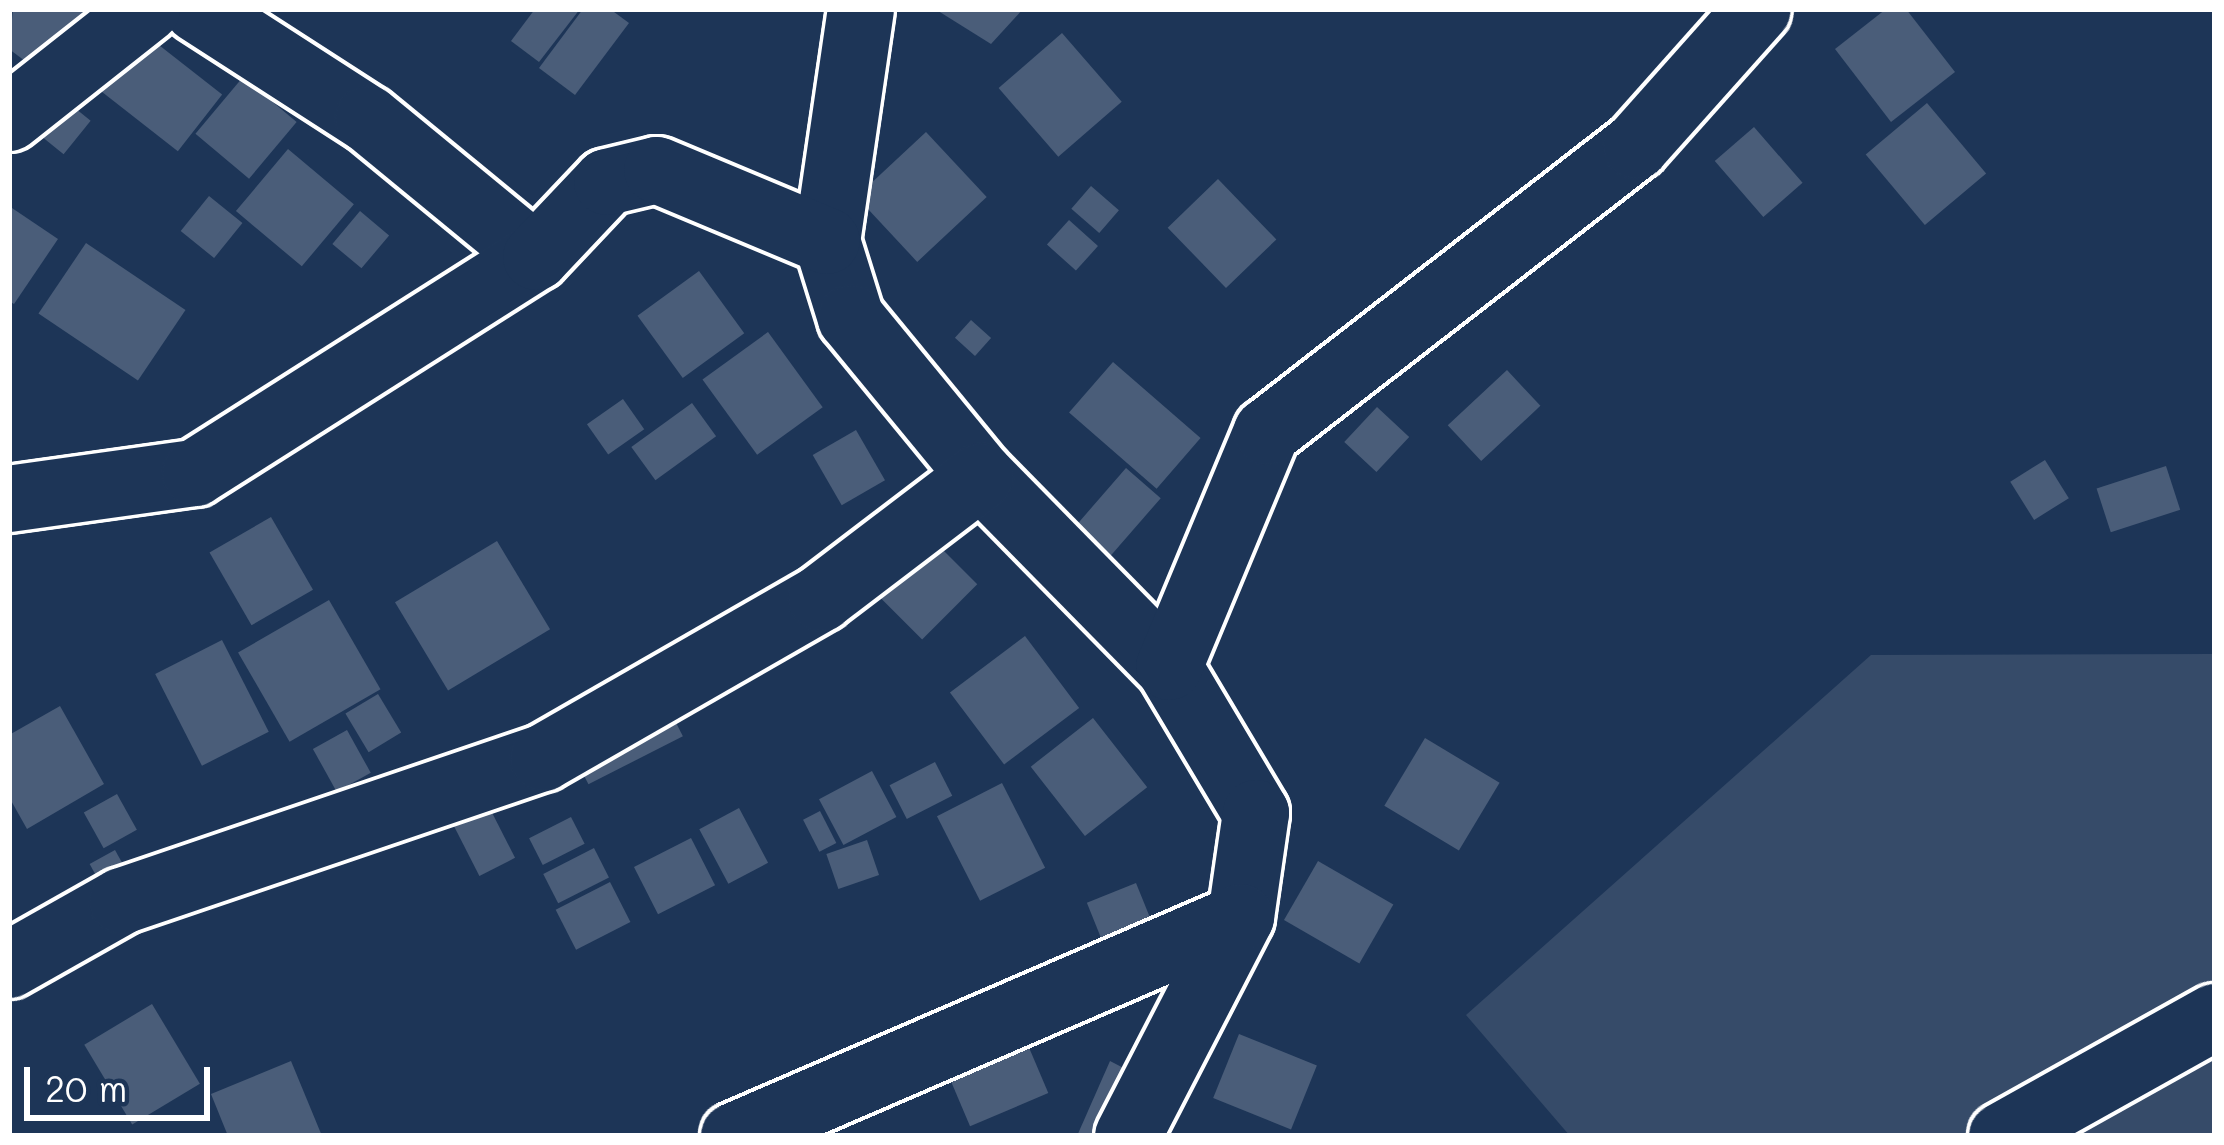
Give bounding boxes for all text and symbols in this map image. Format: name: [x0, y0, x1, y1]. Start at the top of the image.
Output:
scale bar: [30, 1043, 216, 1117]
text: 20 m: [45, 1064, 127, 1111]

